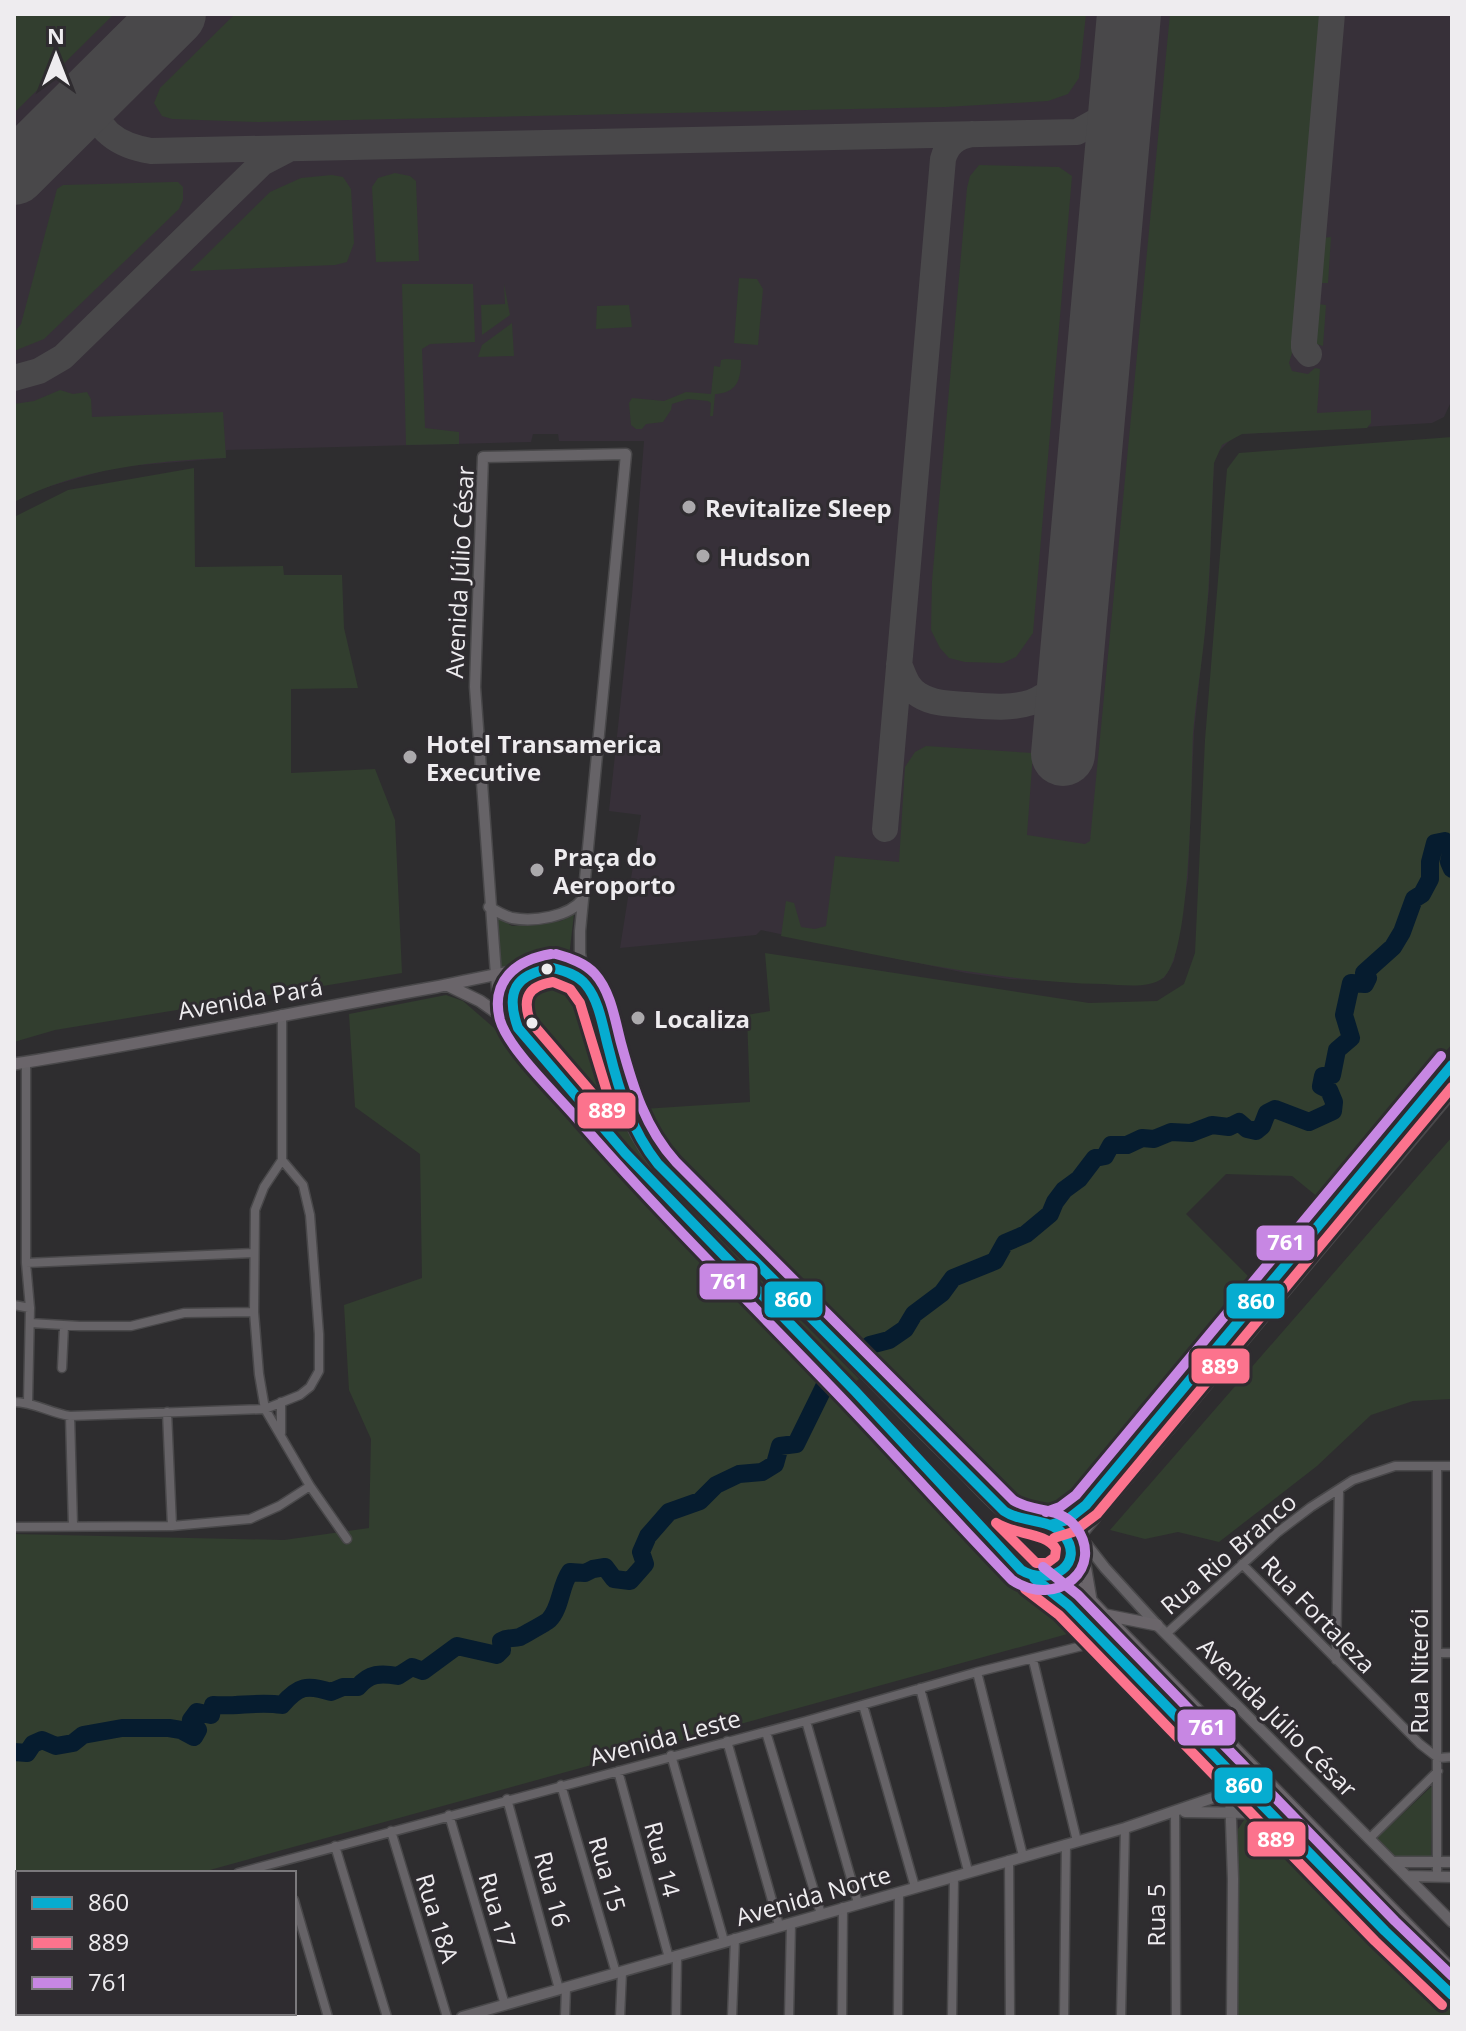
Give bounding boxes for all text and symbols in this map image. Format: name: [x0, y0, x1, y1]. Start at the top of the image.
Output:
north arrow: [16, 16, 96, 96]
text: N: [47, 20, 65, 50]
street label: Avenida Júlio César: [437, 465, 481, 679]
place label: Revitalize Sleep: [705, 491, 892, 524]
marker: Revitalize Sleep: [680, 498, 698, 516]
place label: Hudson: [719, 540, 811, 573]
marker: Hudson: [694, 547, 712, 565]
place label: Hotel Transamerica Executive: [426, 727, 662, 788]
marker: Hotel Transamerica Executive: [401, 748, 419, 766]
place label: Praça do Aeroporto: [553, 840, 676, 901]
marker: Praça do Aeroporto: [528, 861, 546, 879]
unlabelled marker: [539, 961, 555, 977]
street label: Avenida Pará: [175, 969, 325, 1027]
place label: Localiza: [654, 1002, 750, 1035]
marker: Localiza: [629, 1009, 647, 1027]
unlabelled marker: [524, 1015, 540, 1031]
line badge: 889: [576, 1091, 637, 1130]
text: 889: [588, 1094, 626, 1124]
line badge: 761: [1255, 1224, 1316, 1262]
text: 761: [1267, 1226, 1305, 1256]
line badge: 761: [698, 1262, 759, 1301]
text: 761: [710, 1265, 748, 1295]
line badge: 860: [763, 1280, 824, 1319]
line badge: 860: [1225, 1282, 1286, 1320]
text: 860: [774, 1283, 812, 1313]
text: 860: [1237, 1285, 1275, 1315]
line badge: 889: [1190, 1347, 1251, 1385]
text: 889: [1201, 1350, 1239, 1380]
street label: Rua Rio Branco: [1153, 1485, 1303, 1621]
street label: Rua Fortaleza: [1254, 1548, 1384, 1680]
street label: Rua Niterói: [1402, 1608, 1435, 1734]
street label: Avenida Júlio César: [1191, 1630, 1365, 1804]
street label: Avenida Leste: [586, 1701, 744, 1773]
line badge: 761: [1176, 1708, 1237, 1747]
text: 761: [1188, 1711, 1226, 1741]
line badge: 860: [1213, 1766, 1274, 1805]
text: 860: [1225, 1769, 1263, 1799]
street label: Rua 14: [637, 1818, 689, 1901]
line badge: 889: [1246, 1820, 1307, 1858]
text: 889: [1257, 1823, 1295, 1853]
street label: Rua 15: [582, 1833, 634, 1915]
street label: Rua 16: [527, 1848, 579, 1930]
street label: Avenida Norte: [732, 1857, 894, 1933]
street label: Rua 18A: [409, 1869, 467, 1967]
street label: Rua 17: [472, 1869, 524, 1951]
legend: [16, 1871, 296, 2015]
street label: Rua 5: [1139, 1884, 1172, 1946]
text: 860: [88, 1885, 129, 1918]
text: 889: [88, 1925, 129, 1958]
text: 761: [88, 1965, 129, 1998]

